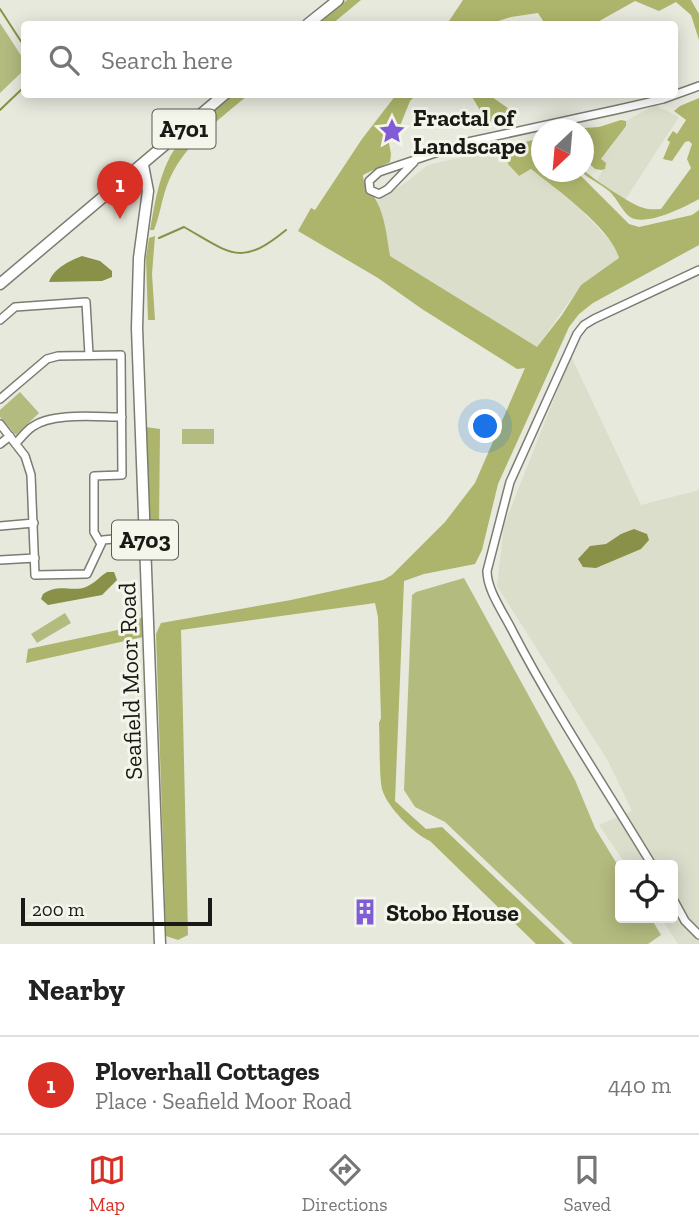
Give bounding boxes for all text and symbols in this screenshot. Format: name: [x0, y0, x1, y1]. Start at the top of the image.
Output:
search box: [21, 21, 678, 98]
icon: search: [45, 41, 83, 79]
text: Search here: [101, 44, 233, 76]
place label: Fractal of Landscape: [413, 103, 527, 160]
road number: A701: [152, 110, 216, 148]
place icon: Fractal of Landscape: [377, 116, 407, 146]
north arrow: [531, 119, 594, 182]
pin: 1: [97, 161, 143, 219]
your location: [468, 409, 502, 443]
road number: A703: [112, 520, 178, 560]
street label: Seafield Moor Road: [112, 582, 148, 780]
map controls: [615, 860, 678, 923]
button: locate: [615, 860, 678, 923]
scale bar: [21, 895, 212, 927]
building icon: Stobo House: [350, 897, 380, 927]
text: 200 m: [32, 898, 84, 921]
place label: Stobo House: [386, 898, 519, 927]
text: Nearby: [28, 972, 125, 1008]
text: Ploverhall Cottages: [95, 1055, 320, 1087]
text: 1: [46, 1071, 56, 1099]
text: 440 m: [608, 1071, 671, 1099]
text: Place · Seafield Moor Road: [95, 1087, 352, 1115]
tab: Map: [88, 1151, 126, 1216]
tab: Directions: [302, 1151, 388, 1216]
tab: Saved: [563, 1151, 611, 1216]

